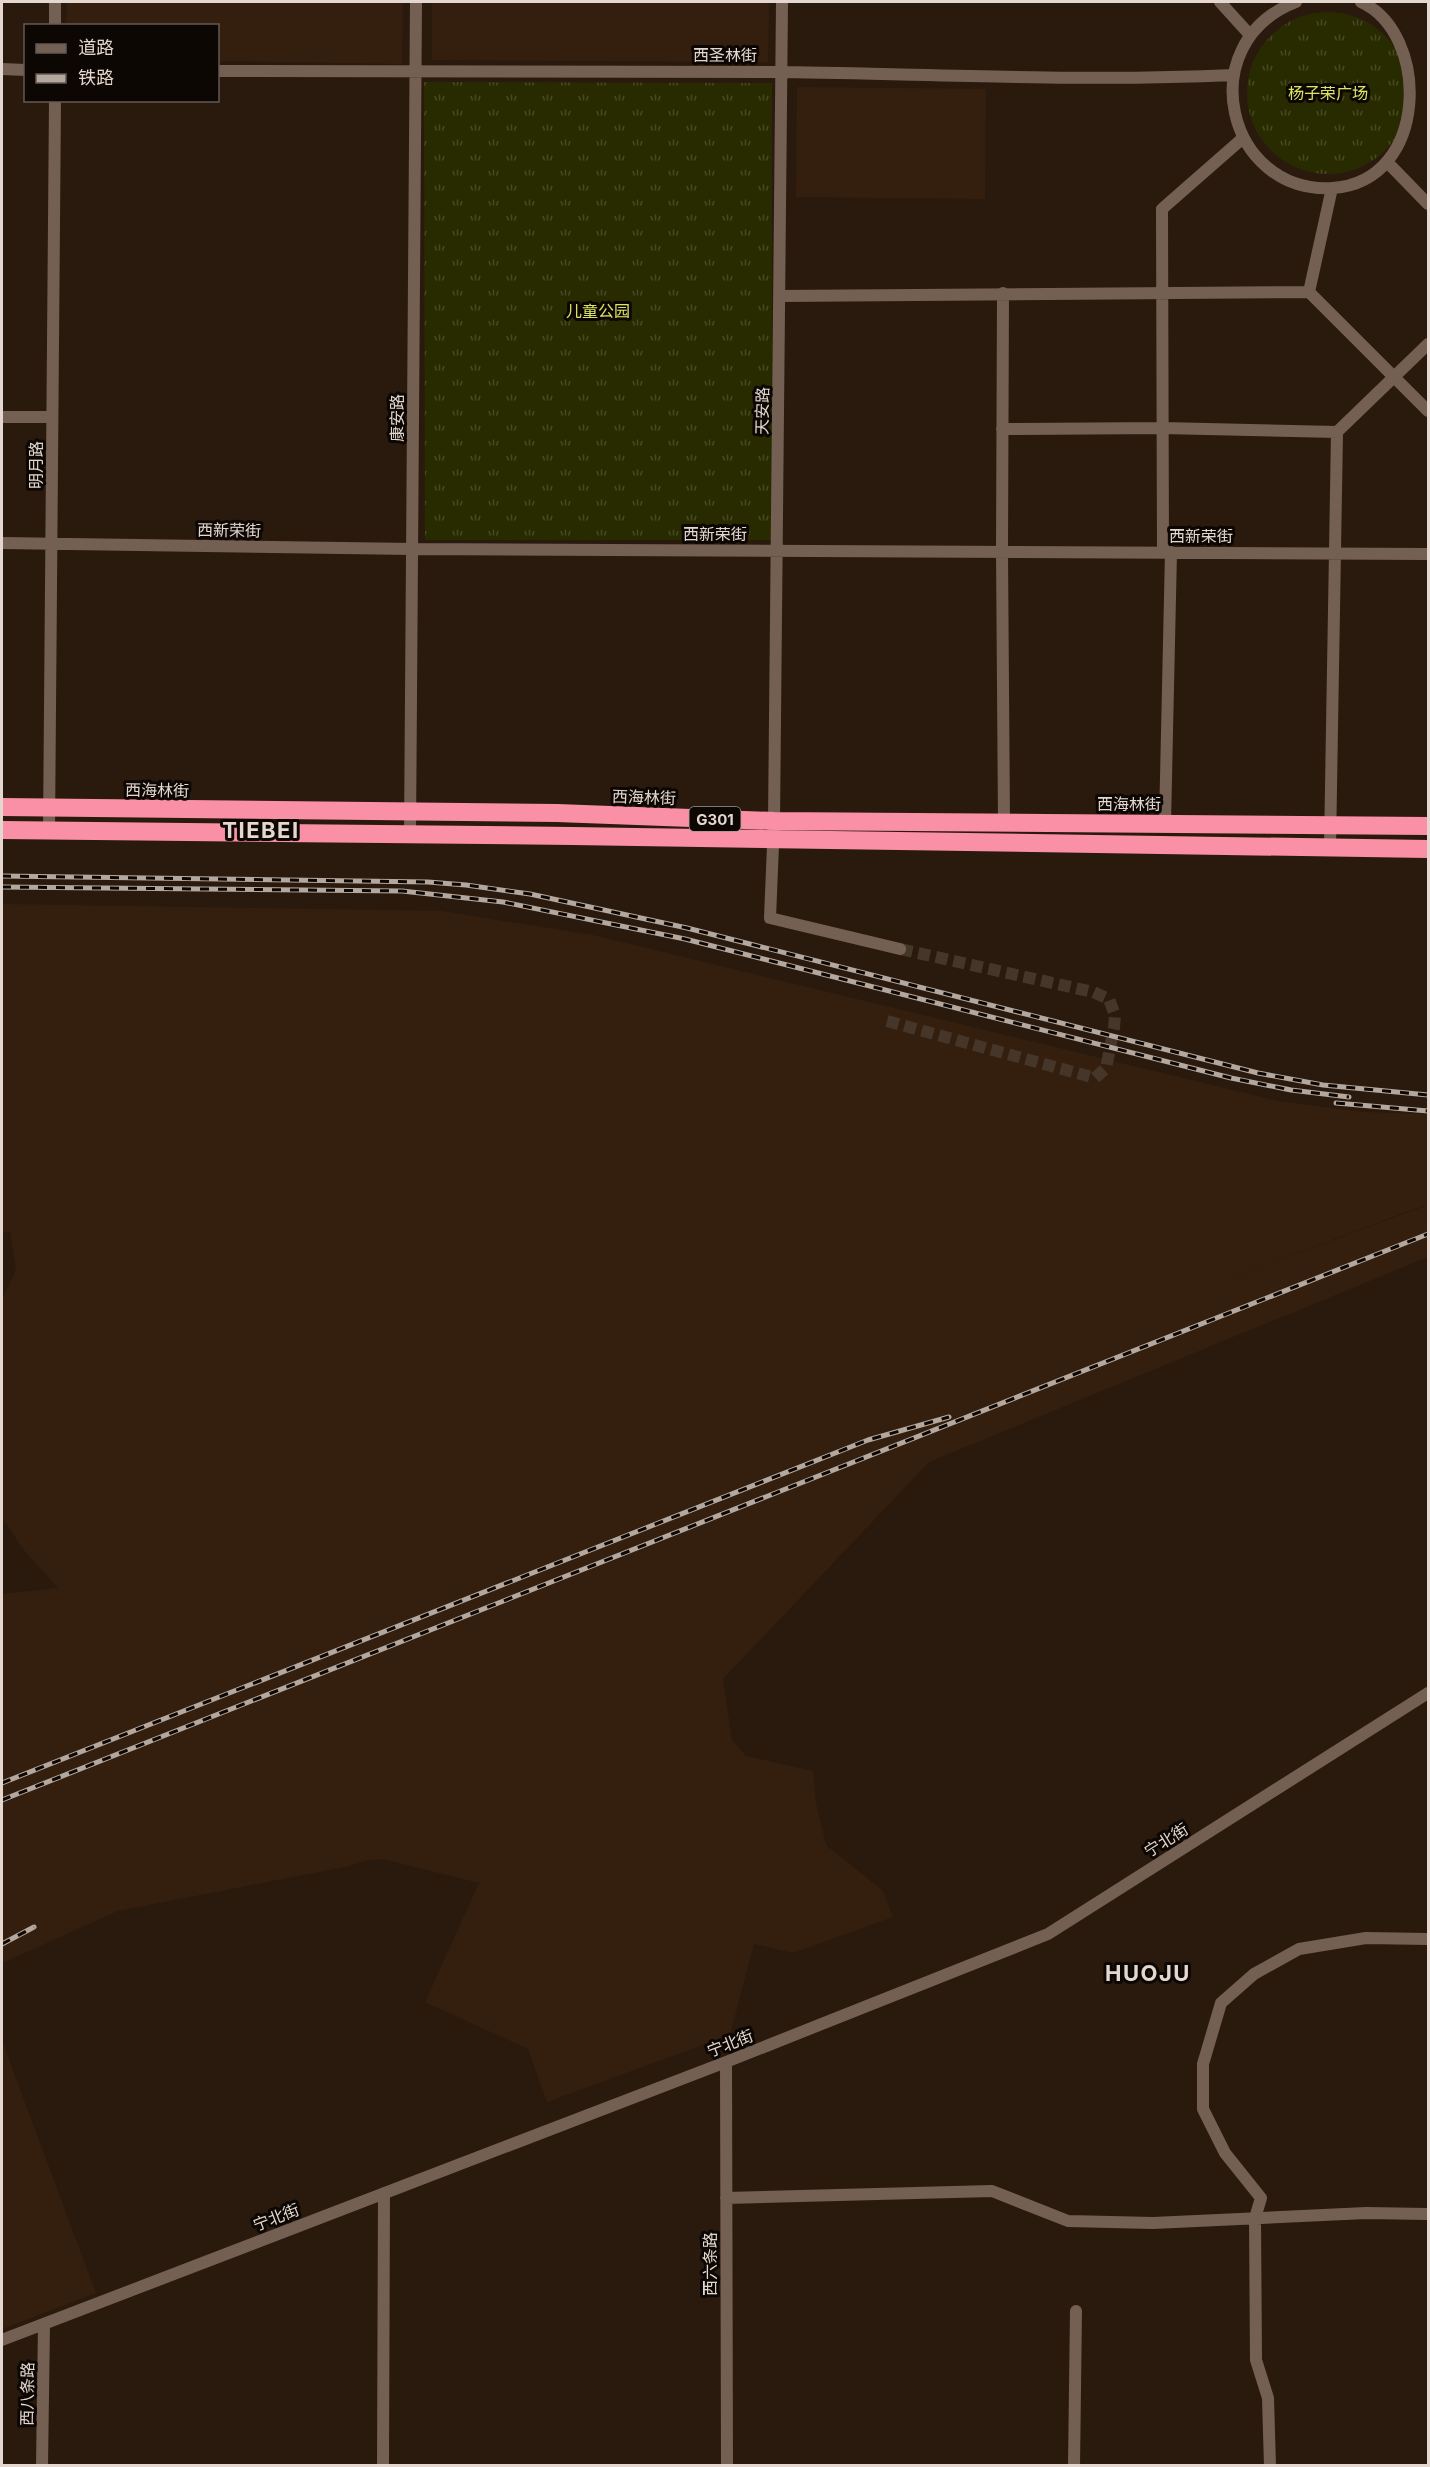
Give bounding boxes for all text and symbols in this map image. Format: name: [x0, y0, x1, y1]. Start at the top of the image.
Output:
legend: [24, 24, 219, 102]
text: 道路: [78, 37, 114, 58]
street label: 西圣林街: [693, 45, 757, 65]
text: 铁路: [78, 67, 114, 88]
park label: 杨子荣广场: [1288, 83, 1368, 103]
park label: 儿童公园: [566, 301, 630, 321]
street label: 天安路: [752, 387, 772, 435]
street label: 康安路: [387, 394, 407, 442]
street label: 明月路: [26, 441, 46, 489]
street label: 西新荣街: [197, 519, 261, 541]
street label: 西新荣街: [683, 524, 747, 544]
street label: 西新荣街: [1169, 526, 1233, 546]
street label: 西海林街: [125, 779, 189, 801]
street label: 西海林街: [612, 786, 676, 808]
street label: 西海林街: [1097, 794, 1161, 814]
road number: G301: [690, 807, 740, 831]
district label: TIEBEI: [222, 817, 300, 843]
street label: 宁北街: [1140, 1819, 1192, 1861]
district label: HUOJU: [1105, 1960, 1191, 1986]
street label: 宁北街: [704, 2025, 756, 2061]
street label: 宁北街: [250, 2199, 302, 2235]
street label: 西六条路: [700, 2232, 720, 2296]
street label: 西八条路: [16, 2362, 38, 2426]

